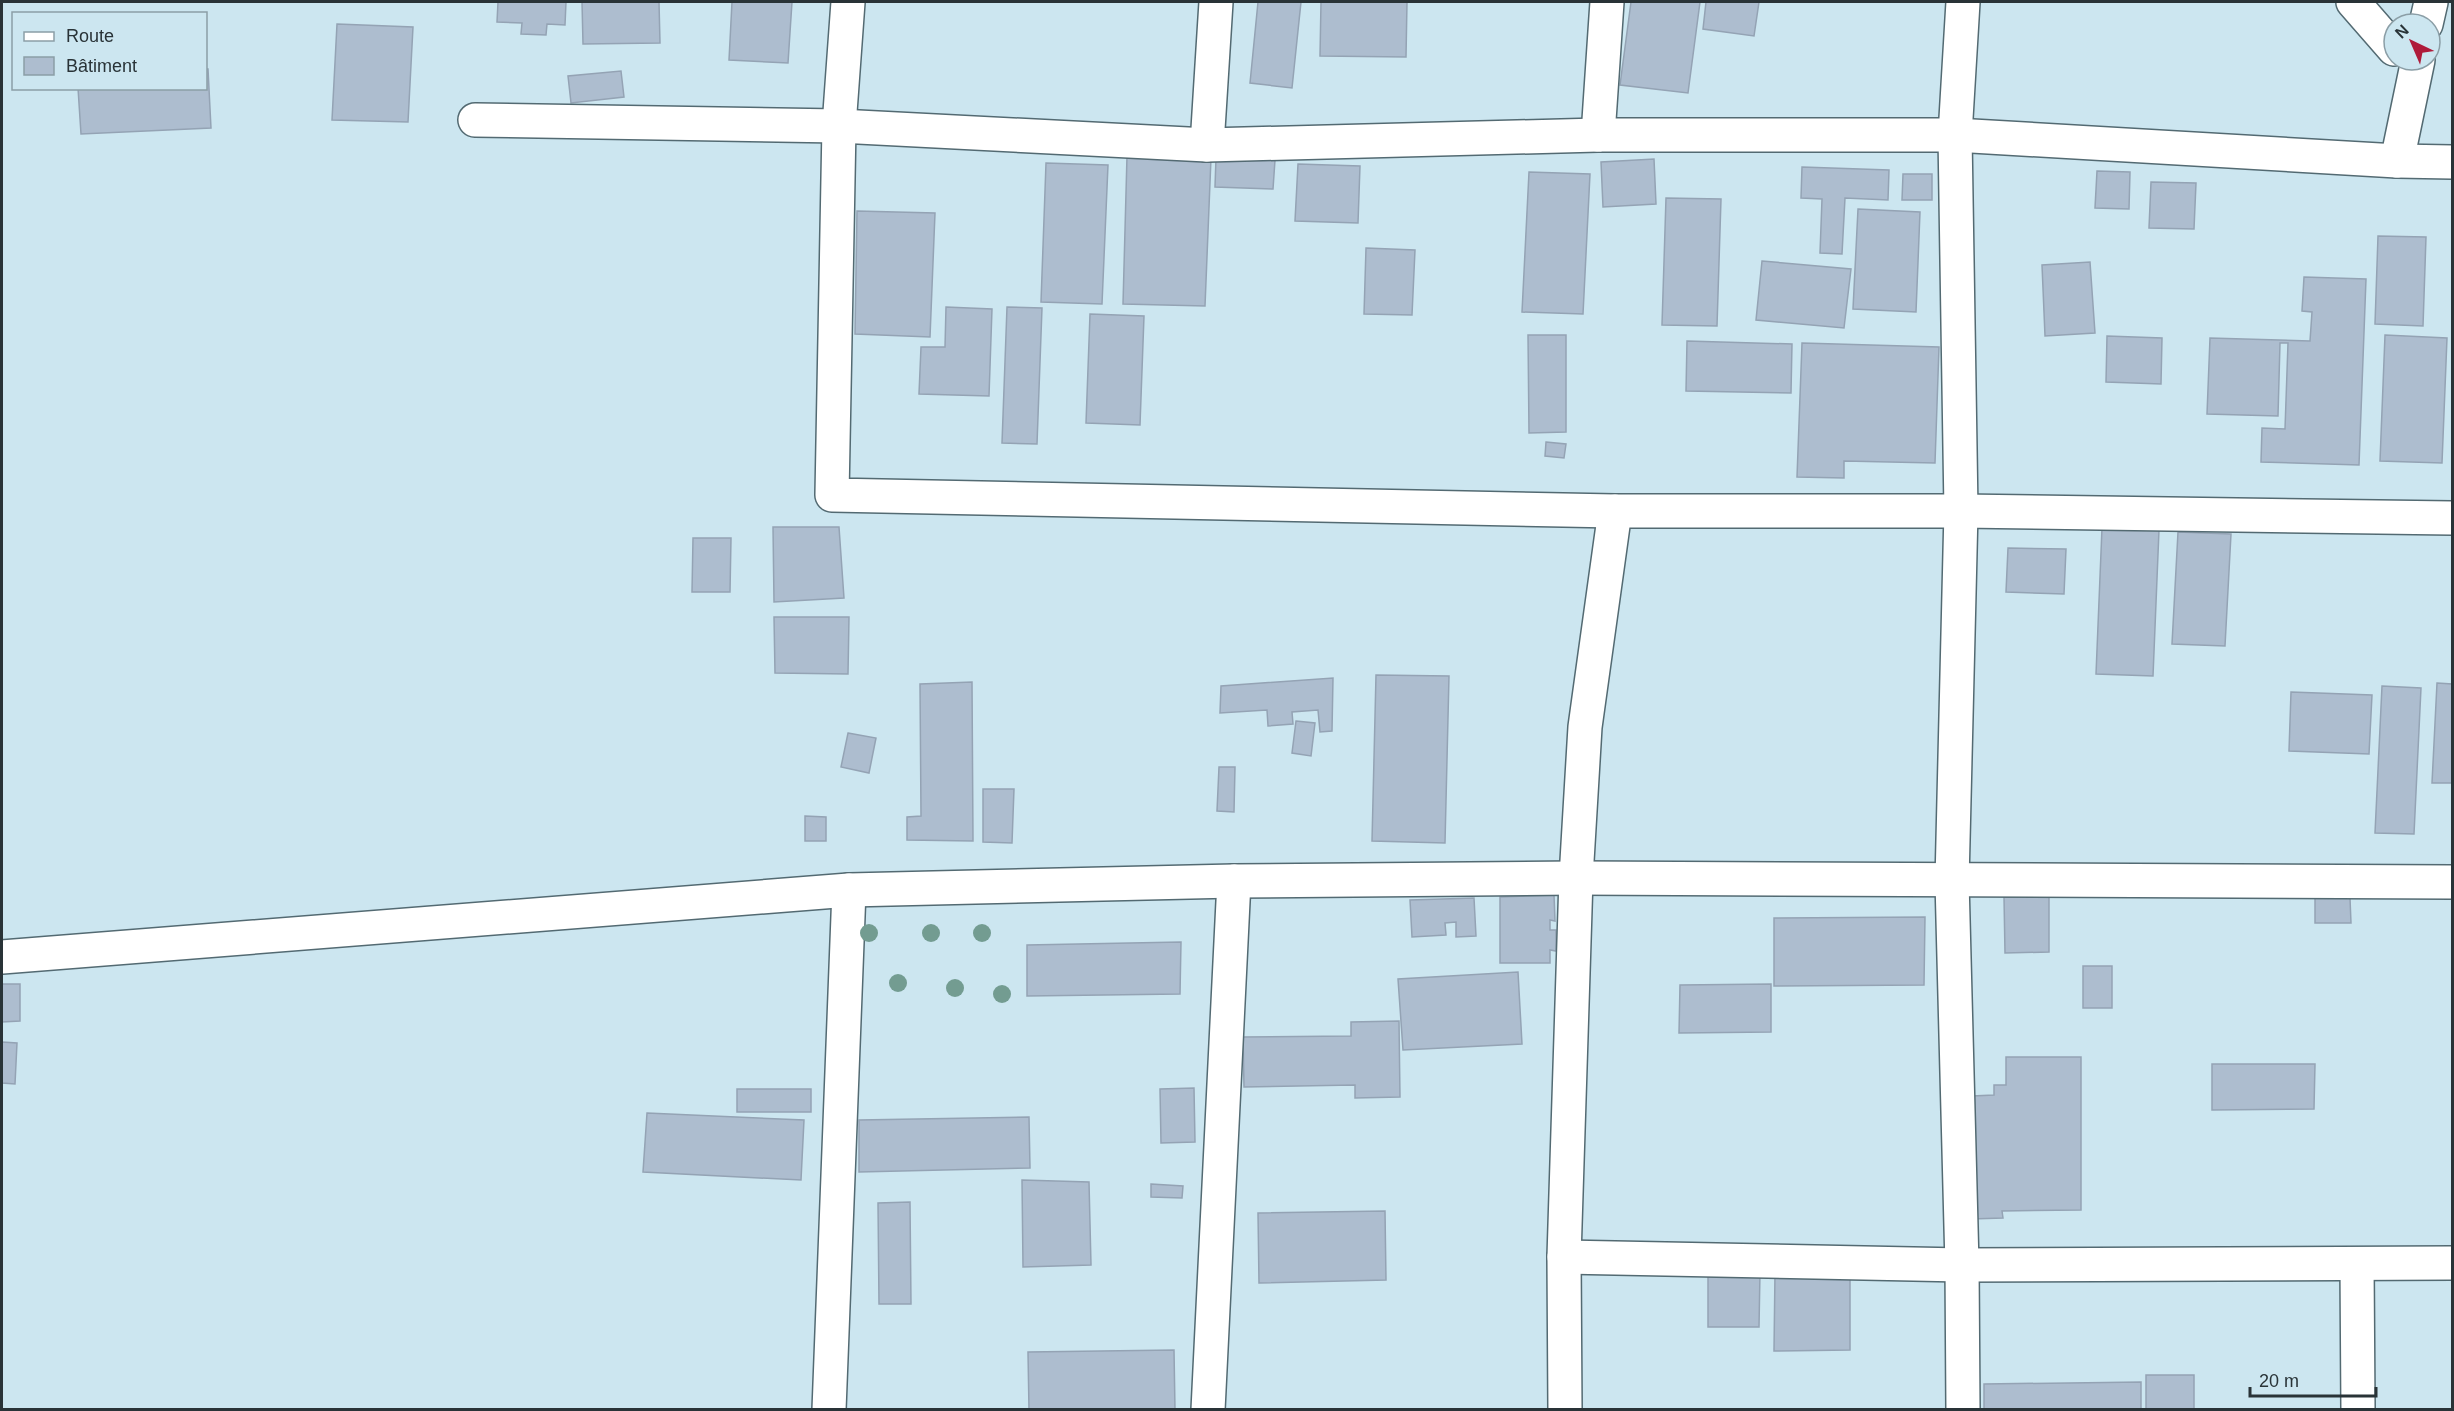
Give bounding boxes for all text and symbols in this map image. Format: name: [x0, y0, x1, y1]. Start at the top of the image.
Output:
legend: [12, 12, 207, 90]
north arrow: [2382, 12, 2442, 72]
text: N: [2392, 21, 2412, 42]
text: Route: [66, 26, 114, 46]
text: Bâtiment: [66, 56, 137, 76]
scale bar: [2250, 1360, 2376, 1398]
text: 20 m: [2259, 1371, 2299, 1391]

